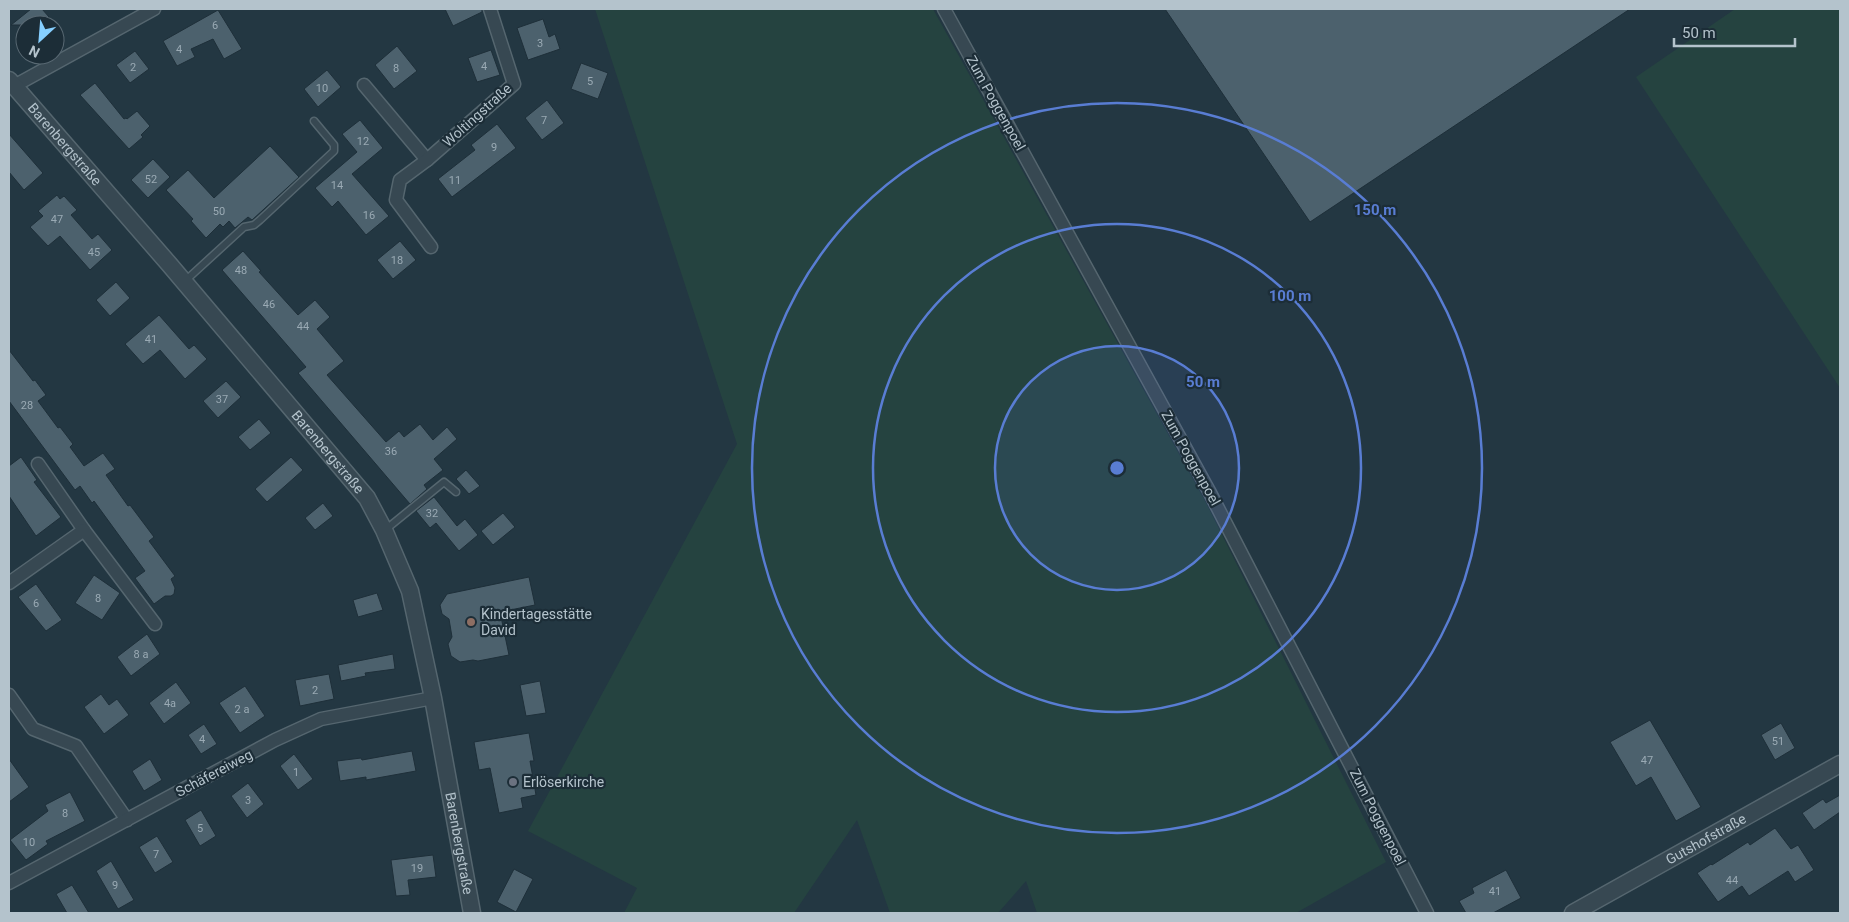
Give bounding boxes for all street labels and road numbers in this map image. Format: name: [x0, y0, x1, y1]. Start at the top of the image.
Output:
street label: Zum Poggenpoel: [963, 53, 1029, 153]
street label: Woltingstraße: [439, 80, 515, 150]
street label: Barenbergstraße: [25, 100, 105, 189]
street label: Barenbergstraße: [288, 407, 368, 497]
street label: Zum Poggenpoel: [1158, 408, 1224, 508]
street label: Schäfereiweg: [173, 746, 255, 800]
street label: Zum Poggenpoel: [1347, 766, 1409, 868]
street label: Barenbergstraße: [442, 791, 476, 896]
street label: Gutshofstraße: [1663, 810, 1749, 868]

